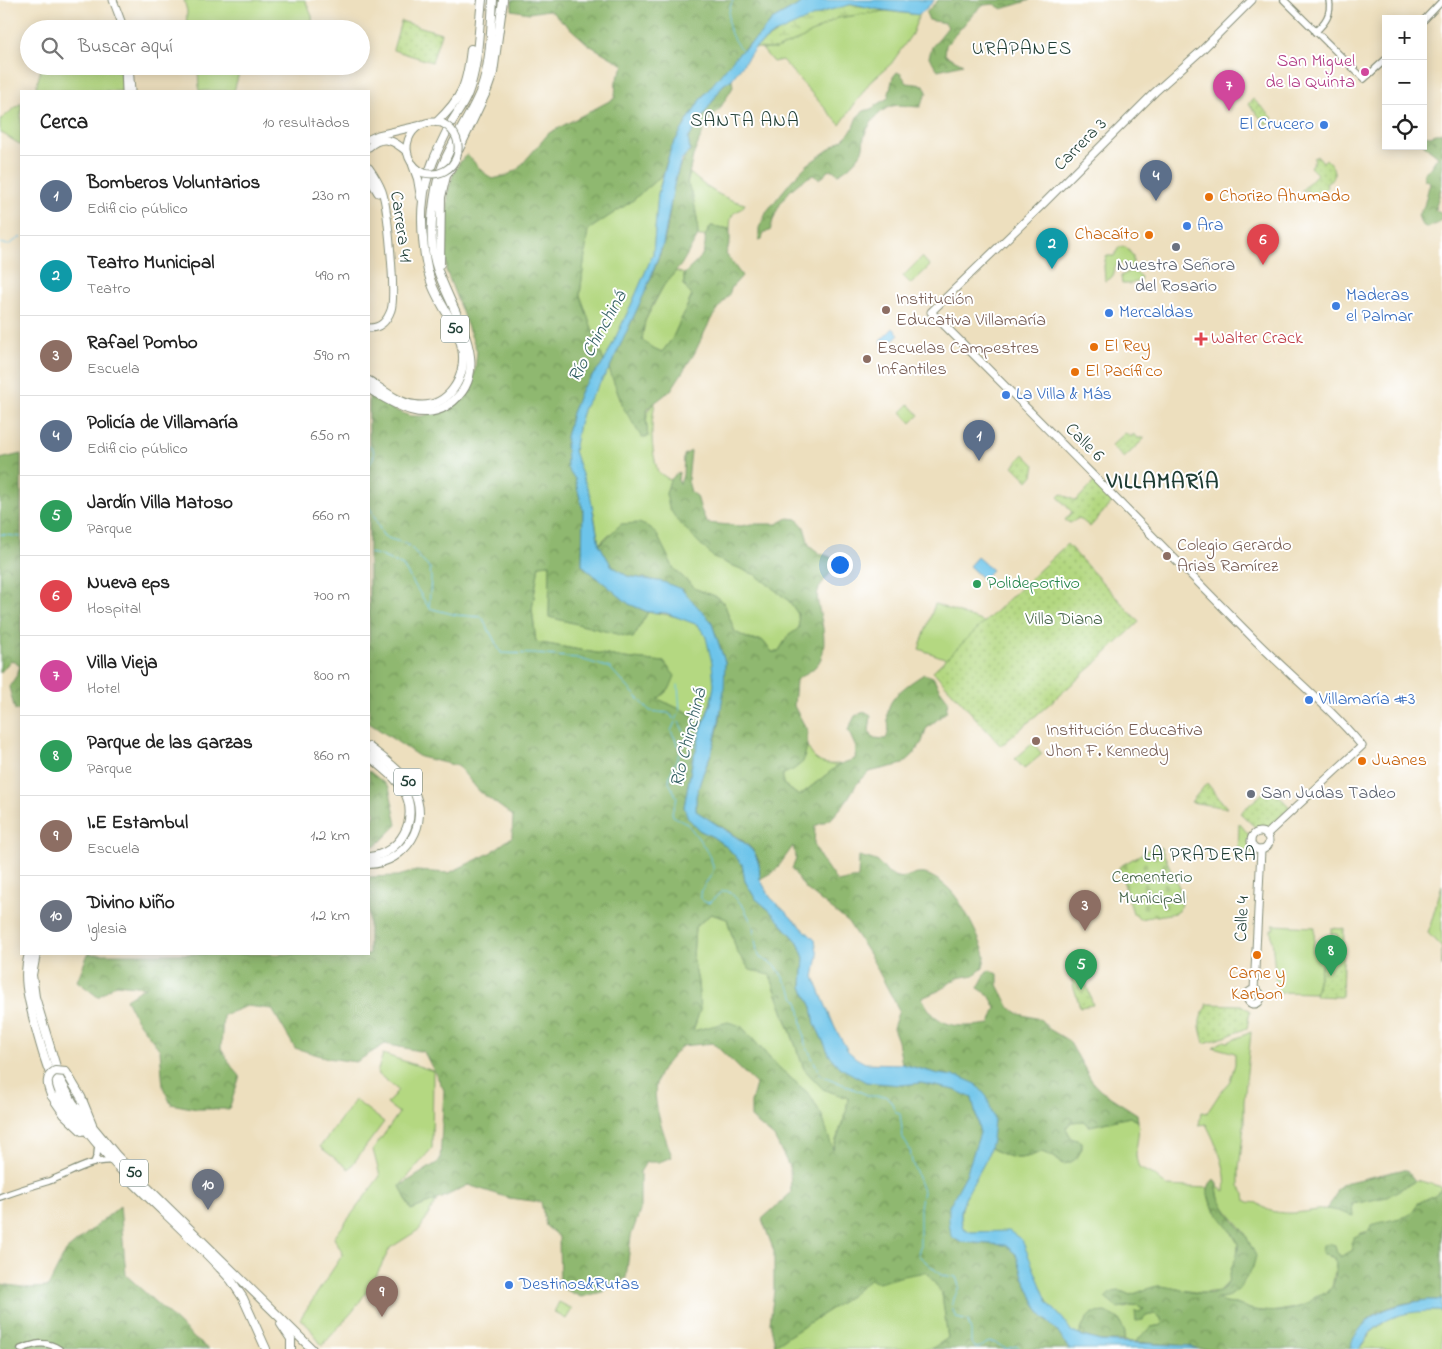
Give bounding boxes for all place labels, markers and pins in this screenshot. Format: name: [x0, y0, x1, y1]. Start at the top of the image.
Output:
place label: San Miguel de la Quinta: [1265, 49, 1355, 96]
marker: San Miguel de la Quinta: [1359, 66, 1371, 78]
pin: 7: [1213, 70, 1245, 111]
place label: El Crucero: [1239, 112, 1314, 138]
marker: El Crucero: [1318, 119, 1330, 131]
pin: 4: [1140, 160, 1172, 201]
place label: Chorizo Ahumado: [1219, 184, 1350, 210]
marker: Chorizo Ahumado: [1203, 191, 1215, 203]
place label: Ara: [1197, 213, 1223, 239]
marker: Ara: [1181, 220, 1193, 232]
place label: Chacaíto: [1074, 222, 1139, 248]
pin: 6: [1247, 224, 1279, 265]
pin: 2: [1036, 228, 1068, 269]
marker: Chacaíto: [1143, 229, 1155, 241]
marker: Nuestra Señora del Rosario: [1170, 241, 1182, 253]
place label: Nuestra Señora del Rosario: [1117, 253, 1235, 300]
place label: Maderas el Palmar: [1346, 283, 1413, 330]
place label: Institución Educativa Villamaría: [896, 287, 1046, 334]
place label: Mercaldas: [1119, 300, 1193, 326]
marker: Maderas el Palmar: [1330, 300, 1342, 312]
marker: Institución Educativa Villamaría: [880, 304, 892, 316]
marker: Mercaldas: [1103, 307, 1115, 319]
place label: Walter Crack: [1211, 326, 1303, 352]
marker: Walter Crack: [1195, 333, 1207, 345]
place label: El Rey: [1104, 334, 1150, 360]
place label: Escuelas Campestres Infantiles: [877, 336, 1039, 383]
marker: El Rey: [1088, 341, 1100, 353]
marker: Escuelas Campestres Infantiles: [861, 353, 873, 365]
place label: El Pacífico: [1085, 359, 1163, 385]
marker: El Pacífico: [1069, 366, 1081, 378]
place label: La Villa & Más: [1016, 382, 1112, 408]
marker: La Villa & Más: [1000, 389, 1012, 401]
pin: 1: [963, 420, 995, 461]
place label: Colegio Gerardo Arias Ramírez: [1177, 533, 1292, 580]
marker: Colegio Gerardo Arias Ramírez: [1161, 550, 1173, 562]
place label: Polideportivo: [987, 571, 1080, 597]
marker: Polideportivo: [971, 578, 983, 590]
place label: Villamaría #3: [1318, 687, 1415, 713]
marker: Villamaría #3: [1303, 694, 1315, 706]
place label: Institución Educativa Jhon F. Kennedy: [1046, 718, 1203, 765]
marker: Institución Educativa Jhon F. Kennedy: [1030, 735, 1042, 747]
place label: Juanes: [1372, 748, 1427, 774]
marker: Juanes: [1356, 755, 1368, 767]
place label: San Judas Tadeo: [1261, 781, 1396, 807]
marker: San Judas Tadeo: [1245, 788, 1257, 800]
pin: 3: [1069, 890, 1101, 931]
pin: 8: [1315, 935, 1347, 976]
pin: 5: [1065, 949, 1097, 990]
marker: Carne y Karbon: [1251, 949, 1263, 961]
place label: Carne y Karbon: [1229, 961, 1285, 1008]
pin: 10: [192, 1169, 224, 1210]
place label: Destinos&Rutas: [518, 1272, 639, 1298]
pin: 9: [366, 1276, 398, 1317]
marker: Destinos&Rutas: [503, 1279, 515, 1291]

